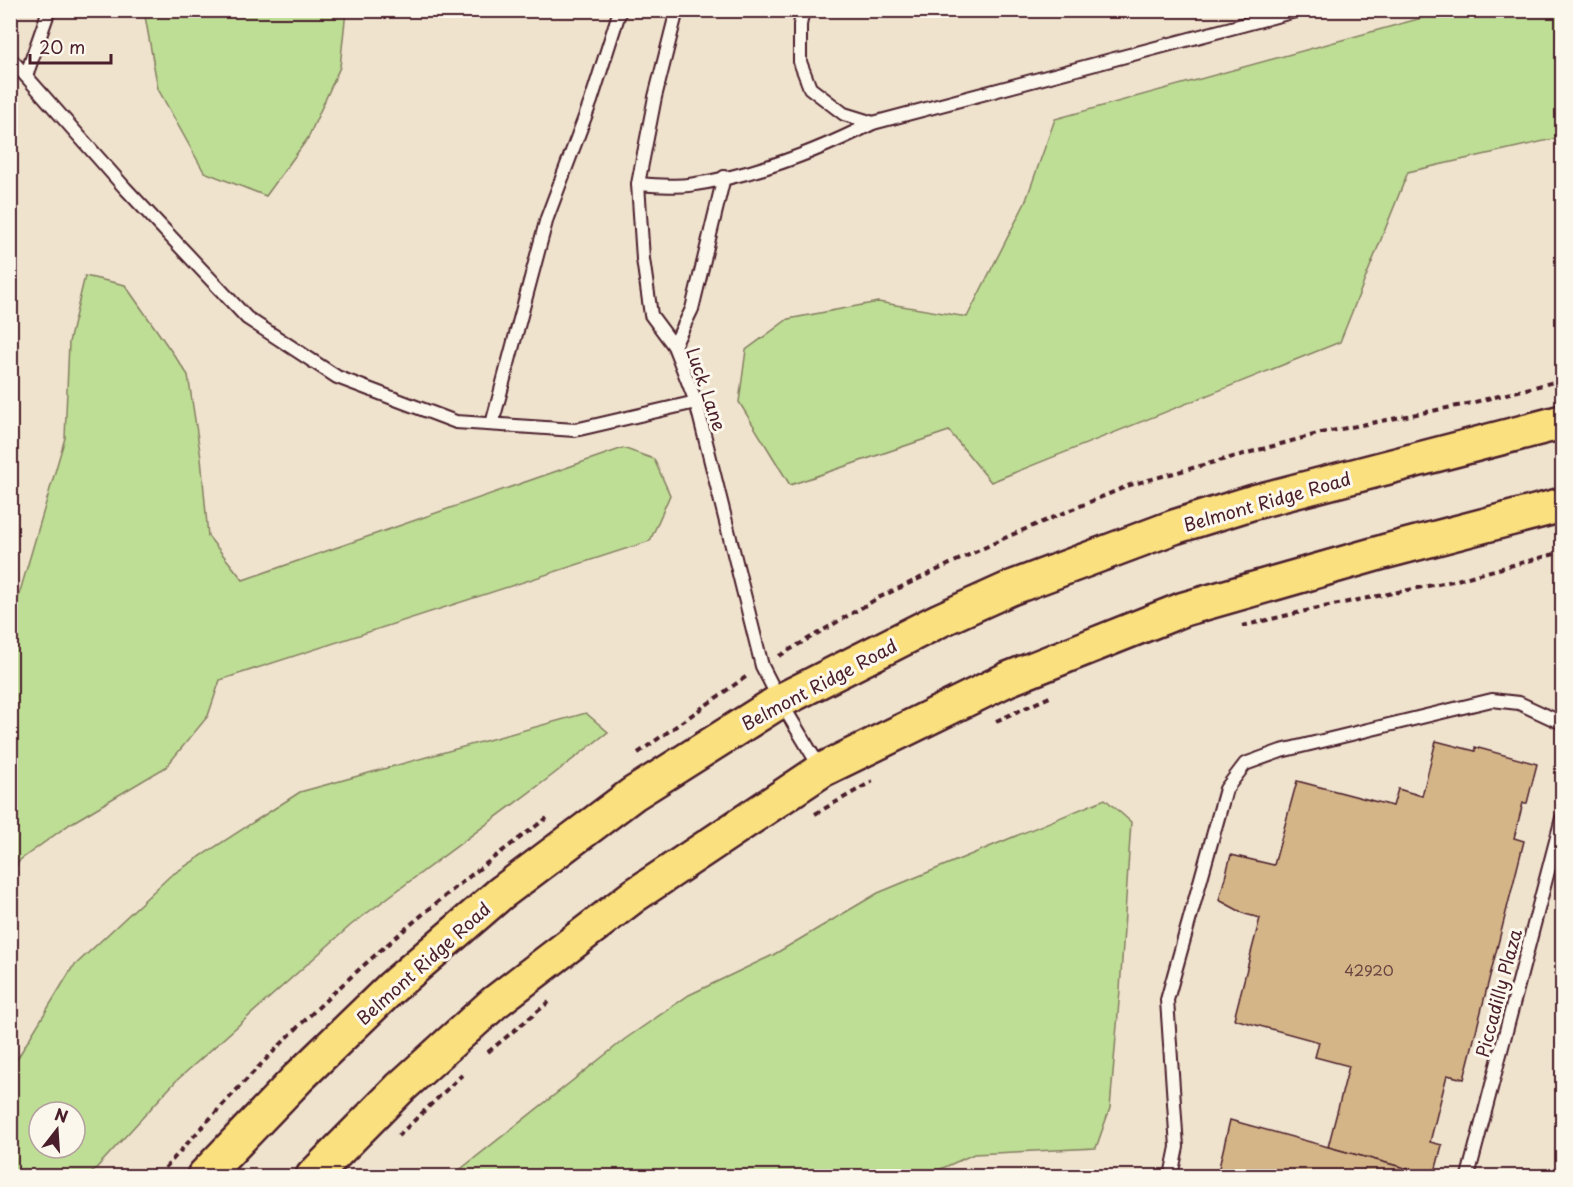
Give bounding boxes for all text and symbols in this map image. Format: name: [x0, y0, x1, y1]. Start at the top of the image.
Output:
scale bar: [30, 27, 111, 65]
text: 20 m: [39, 33, 85, 60]
street label: Luck Lane: [680, 344, 734, 434]
street label: Belmont Ridge Road: [1180, 464, 1354, 538]
street label: Belmont Ridge Road: [736, 632, 902, 736]
street label: Belmont Ridge Road: [350, 895, 496, 1031]
street label: Piccadilly Plaza: [1468, 925, 1528, 1060]
house number: 42920: [1344, 958, 1394, 981]
north arrow: [27, 1100, 87, 1160]
text: N: [52, 1101, 71, 1128]

